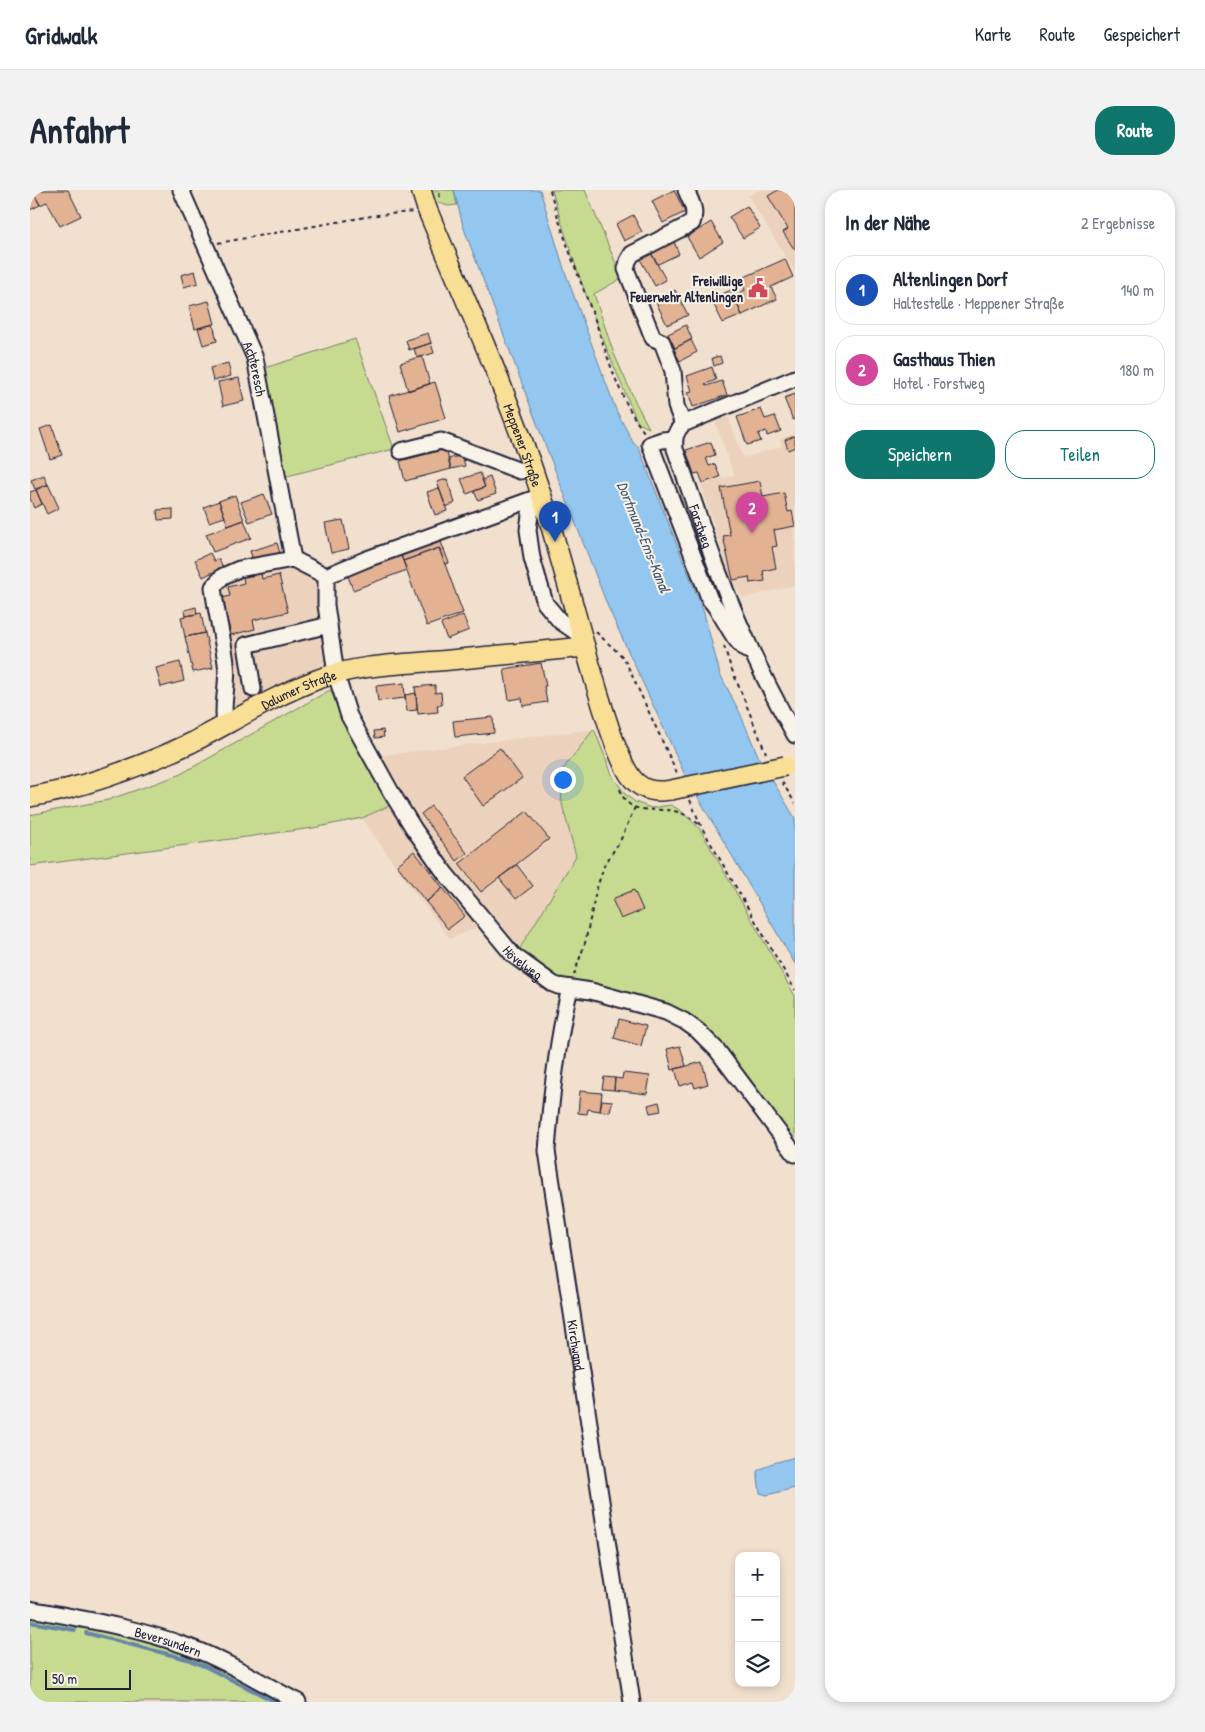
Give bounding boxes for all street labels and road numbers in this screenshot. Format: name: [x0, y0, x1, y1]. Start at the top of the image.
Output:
street label: Achteresch: [239, 338, 272, 398]
street label: Meppener Straße: [500, 401, 548, 489]
street label: Forstweg: [685, 501, 718, 551]
street label: Dalumer Straße: [258, 664, 339, 713]
street label: Hövelweg: [499, 941, 547, 984]
street label: Kirchwand: [564, 1318, 590, 1372]
street label: Beversundern: [133, 1621, 205, 1661]

